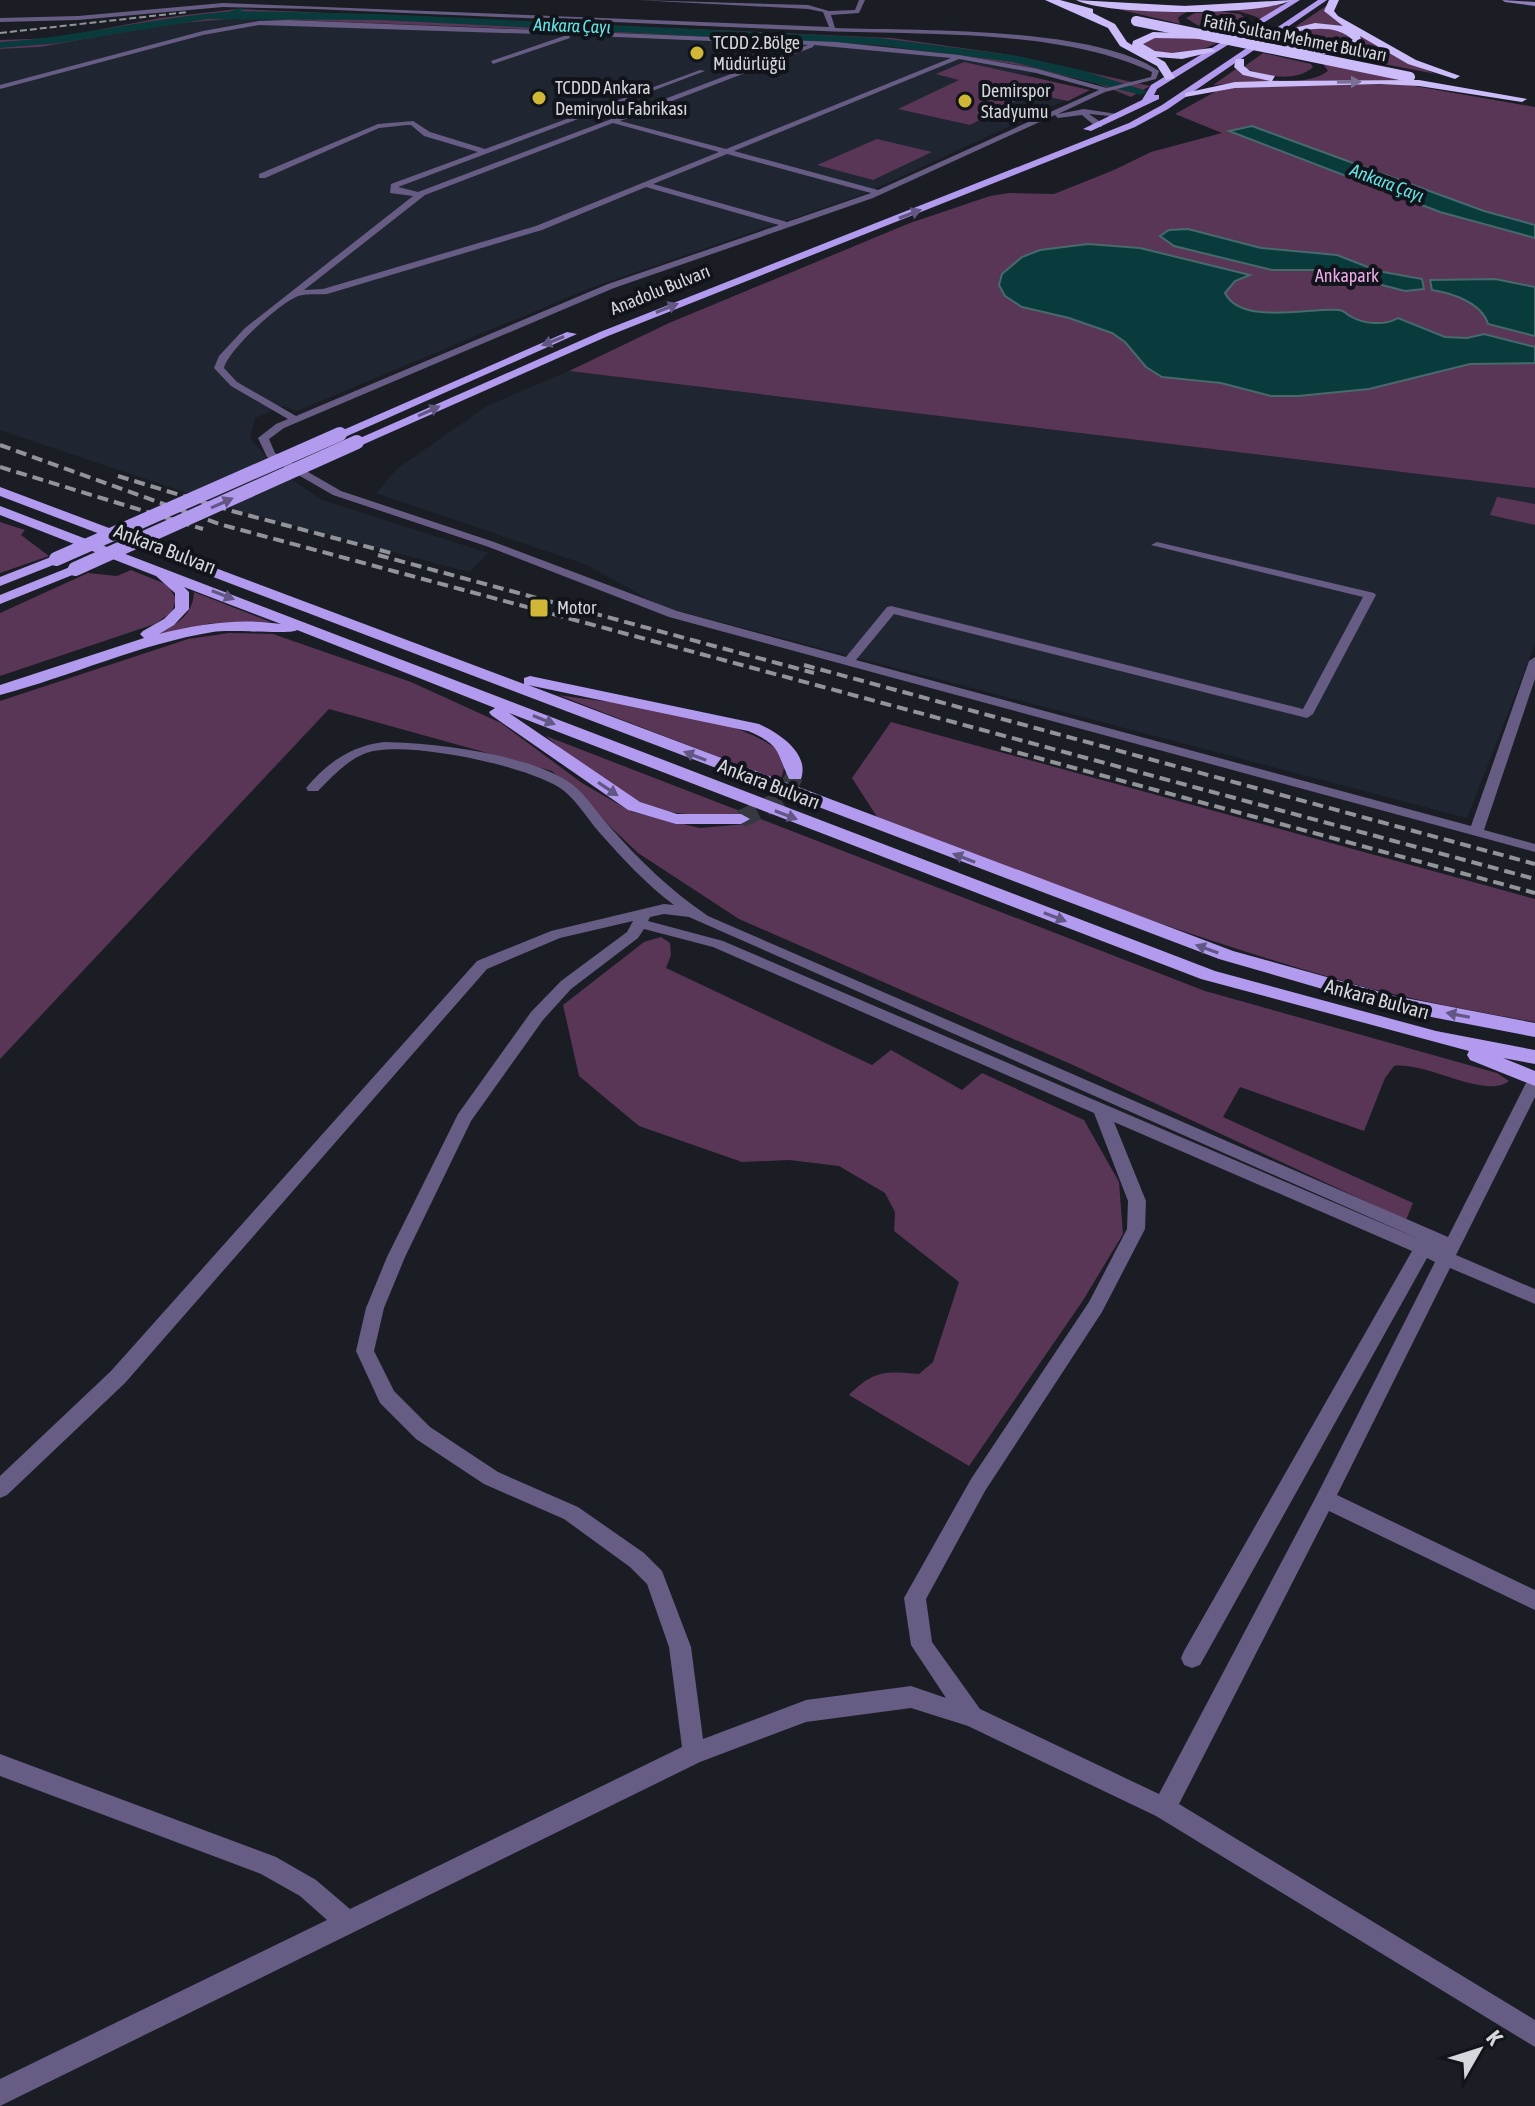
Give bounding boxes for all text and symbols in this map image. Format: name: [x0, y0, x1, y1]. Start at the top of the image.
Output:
street label: Fatih Sultan Mehmet Bulvarı: [1202, 9, 1388, 66]
water label: Ankara Çayı: [532, 14, 611, 37]
place label: TCDD 2.Bölge Müdürlüğü: [713, 32, 800, 74]
marker: TCDD 2.Bölge Müdürlüğü: [688, 44, 706, 62]
one-way arrow: [1337, 75, 1362, 88]
place label: TCDDD Ankara Demiryolu Fabrikası: [555, 77, 687, 119]
place label: Demirspor Stadyumu: [981, 80, 1051, 122]
marker: TCDDD Ankara Demiryolu Fabrikası: [530, 89, 548, 107]
marker: Demirspor Stadyumu: [956, 92, 974, 110]
water label: Ankara Çayı: [1346, 159, 1427, 206]
one-way arrow: [898, 207, 922, 220]
street label: Anadolu Bulvarı: [607, 260, 713, 319]
park label: Ankapark: [1315, 265, 1379, 286]
one-way arrow: [656, 302, 679, 315]
one-way arrow: [541, 335, 565, 348]
one-way arrow: [417, 404, 440, 417]
one-way arrow: [211, 496, 234, 509]
street label: Ankara Bulvarı: [111, 519, 219, 578]
one-way arrow: [211, 589, 235, 602]
marker: Motor: [528, 597, 550, 619]
place label: Motor: [557, 597, 597, 618]
one-way arrow: [532, 714, 556, 727]
one-way arrow: [682, 749, 706, 762]
street label: Ankara Bulvarı: [715, 754, 823, 813]
one-way arrow: [598, 781, 619, 796]
one-way arrow: [774, 809, 798, 822]
one-way arrow: [952, 851, 976, 864]
one-way arrow: [1043, 911, 1067, 924]
one-way arrow: [1195, 942, 1219, 954]
street label: Ankara Bulvarı: [1322, 974, 1432, 1024]
one-way arrow: [1446, 1009, 1471, 1021]
north arrow: [1439, 2010, 1519, 2090]
text: K: [1481, 2025, 1508, 2050]

